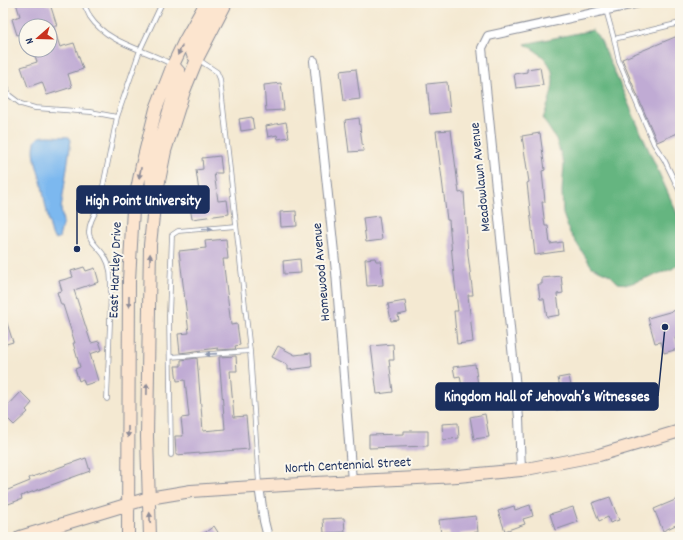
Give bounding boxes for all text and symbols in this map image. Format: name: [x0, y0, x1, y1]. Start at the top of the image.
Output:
north arrow: [18, 18, 58, 58]
text: N: [22, 35, 39, 46]
one-way arrow: [177, 44, 183, 56]
street label: Meadowlawn Avenue: [465, 121, 497, 233]
one-way arrow: [137, 167, 143, 179]
callout: High Point University: [77, 186, 209, 213]
text: High Point University: [85, 191, 202, 213]
street label: East Hartley Drive: [104, 221, 128, 319]
street label: Homewood Avenue: [308, 222, 336, 322]
one-way arrow: [201, 225, 213, 232]
one-way arrow: [147, 252, 153, 265]
one-way arrow: [126, 296, 132, 309]
one-way arrow: [205, 351, 217, 358]
one-way arrow: [144, 382, 150, 395]
callout: Kingdom Hall of Jehovah’s Witnesses: [436, 383, 658, 410]
text: Kingdom Hall of Jehovah’s Witnesses: [444, 387, 650, 409]
one-way arrow: [125, 426, 131, 439]
street label: North Centennial Street: [284, 453, 412, 479]
one-way arrow: [146, 512, 153, 524]

